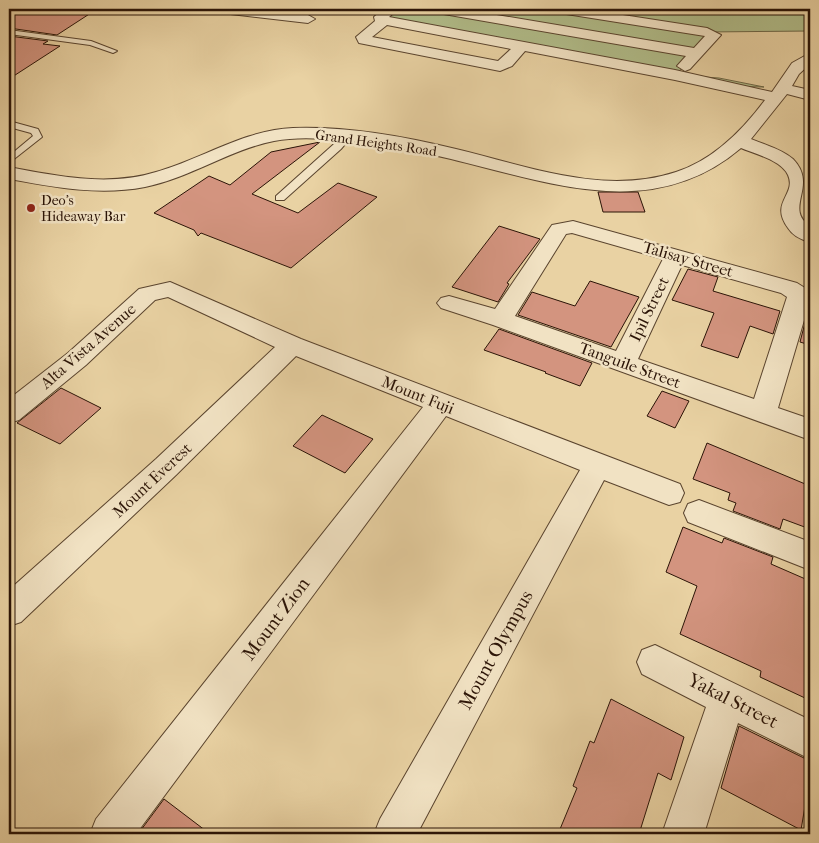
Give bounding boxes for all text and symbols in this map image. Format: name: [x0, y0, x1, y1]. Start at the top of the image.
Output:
street label: Grand Heights Road: [314, 126, 438, 160]
place label: Deo's Hideaway Bar: [41, 192, 125, 225]
marker: Deo's Hideaway Bar: [25, 202, 37, 214]
street label: Talisay Street: [641, 237, 736, 281]
street label: Ipil Street: [625, 273, 673, 344]
street label: Alta Vista Avenue: [36, 299, 140, 393]
street label: Tanguile Street: [577, 338, 684, 392]
street label: Mount Fuji: [379, 372, 457, 418]
street label: Mount Everest: [109, 438, 196, 521]
street label: Mount Zion: [238, 573, 314, 665]
street label: Mount Olympus: [454, 587, 538, 713]
street label: Yakal Street: [683, 668, 782, 733]

